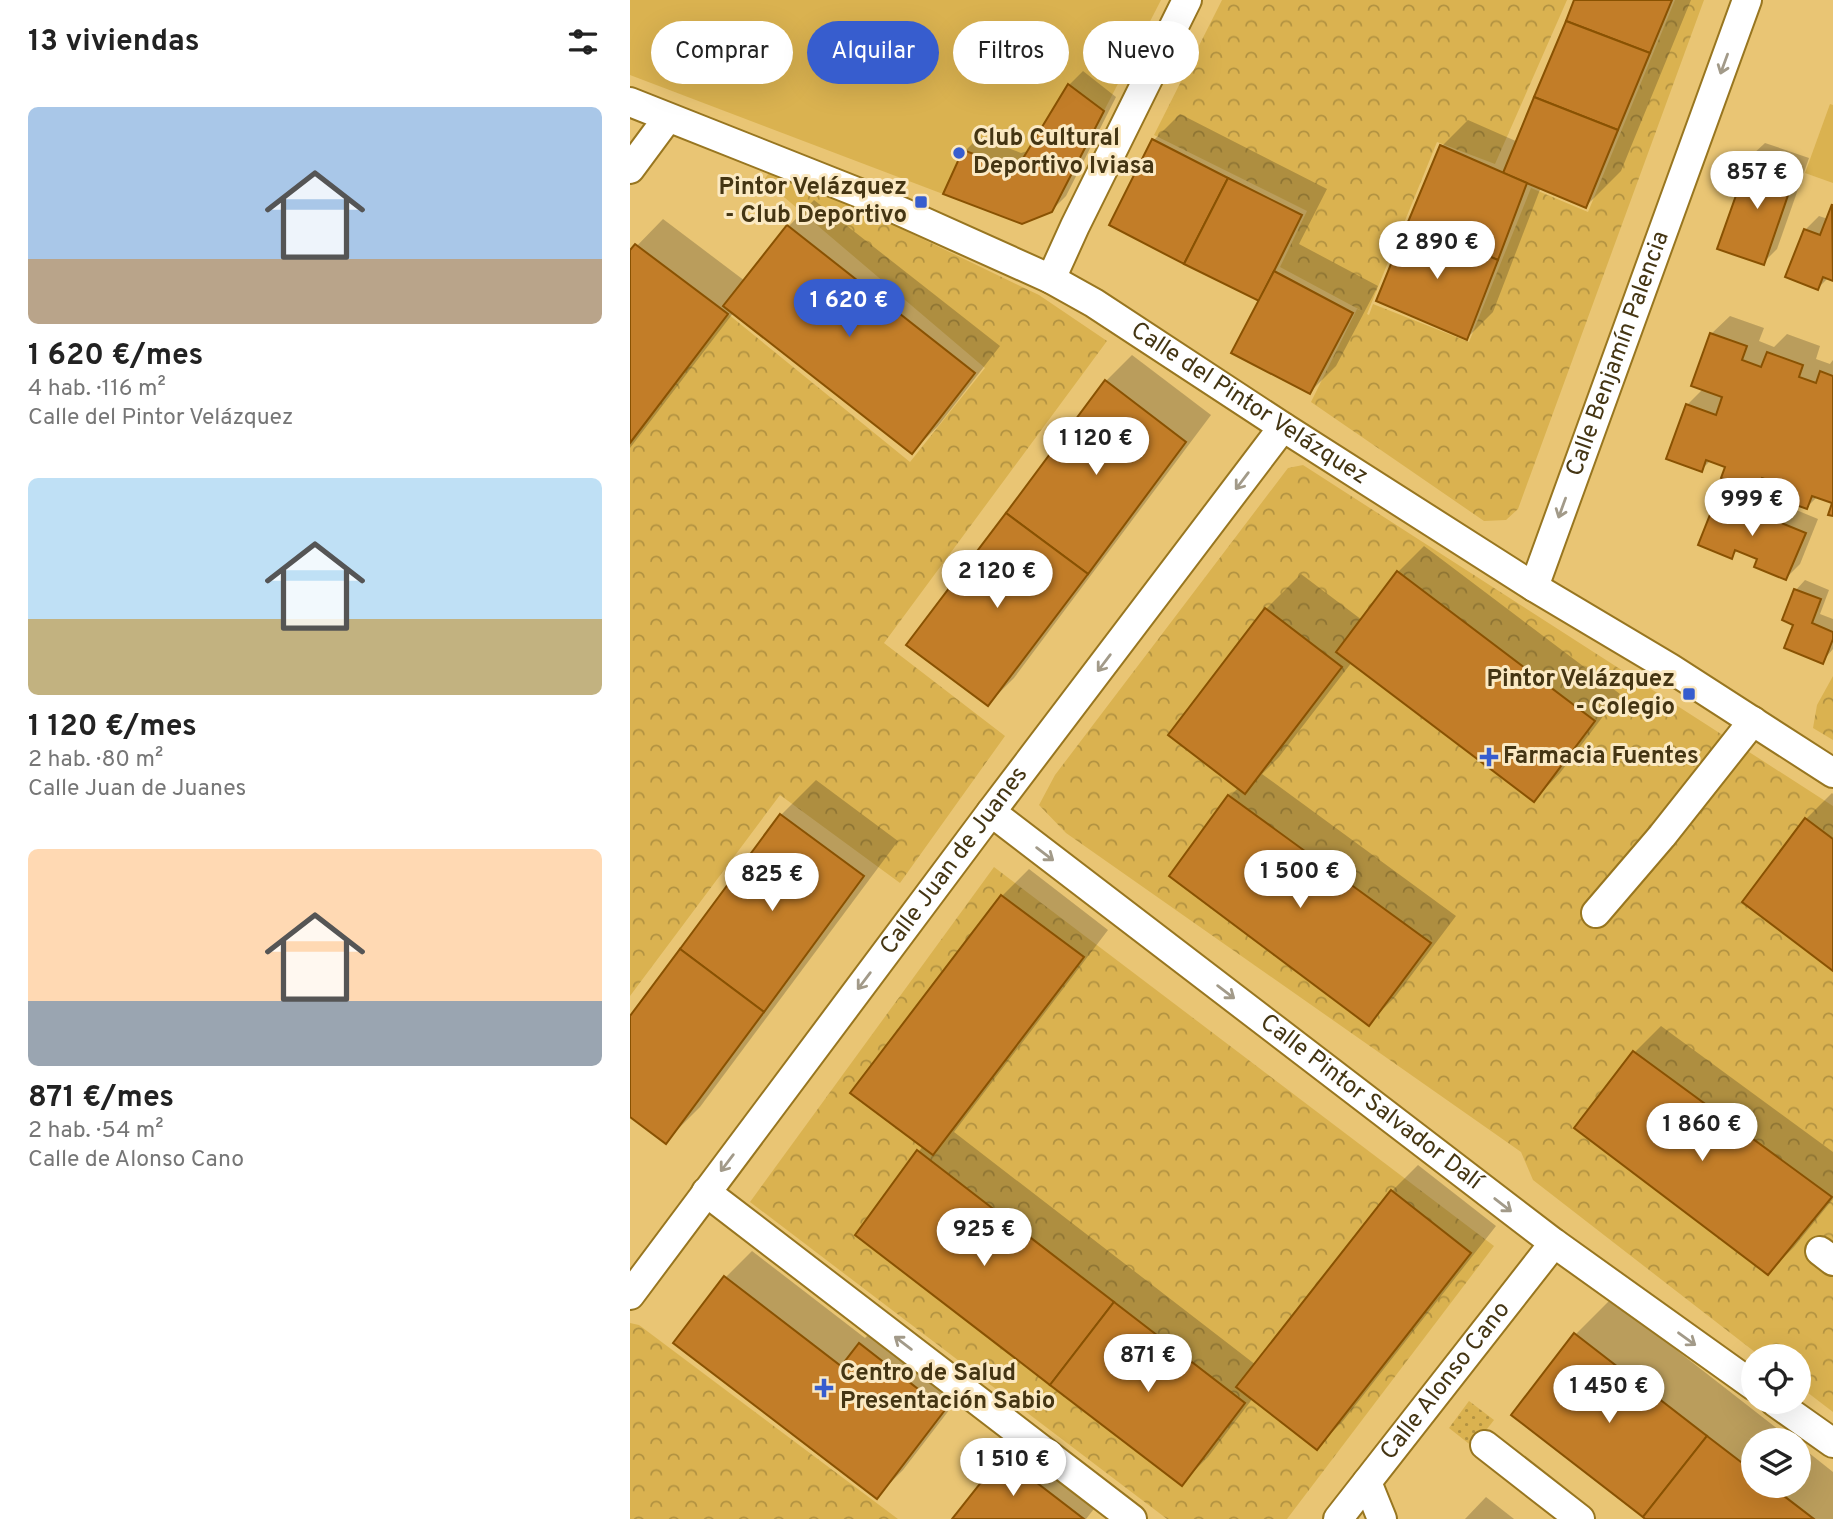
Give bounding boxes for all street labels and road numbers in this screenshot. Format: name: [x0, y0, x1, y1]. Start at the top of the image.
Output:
street label: Calle Benjamín Palencia: [1560, 227, 1677, 481]
street label: Calle del Pintor Velázquez: [1125, 316, 1373, 492]
street label: Calle Juan de Juanes: [874, 761, 1035, 961]
street label: Calle Pintor Salvador Dalí: [1254, 1008, 1489, 1198]
street label: Calle Alonso Cano: [1374, 1296, 1517, 1467]

